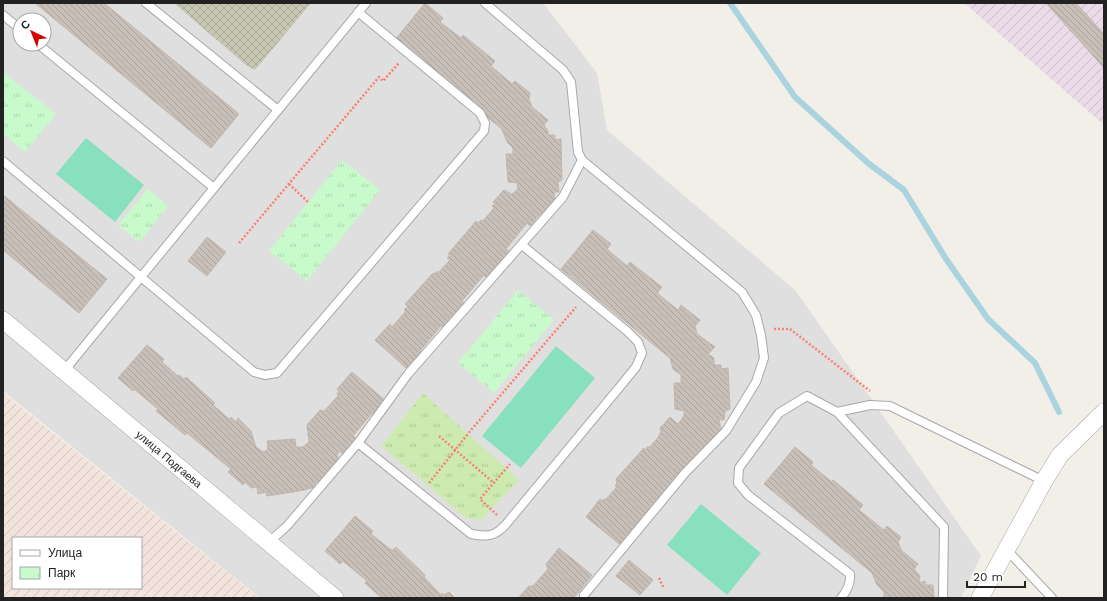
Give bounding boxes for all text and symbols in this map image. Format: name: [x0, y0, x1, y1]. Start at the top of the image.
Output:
north arrow: [12, 12, 52, 52]
text: С: [18, 18, 33, 33]
street label: улица Подгаева: [133, 428, 205, 491]
legend: [12, 537, 142, 589]
text: Улица: [48, 546, 82, 560]
scale bar: [967, 563, 1025, 589]
text: Парк: [48, 566, 76, 580]
text: 20 m: [973, 570, 1003, 584]

